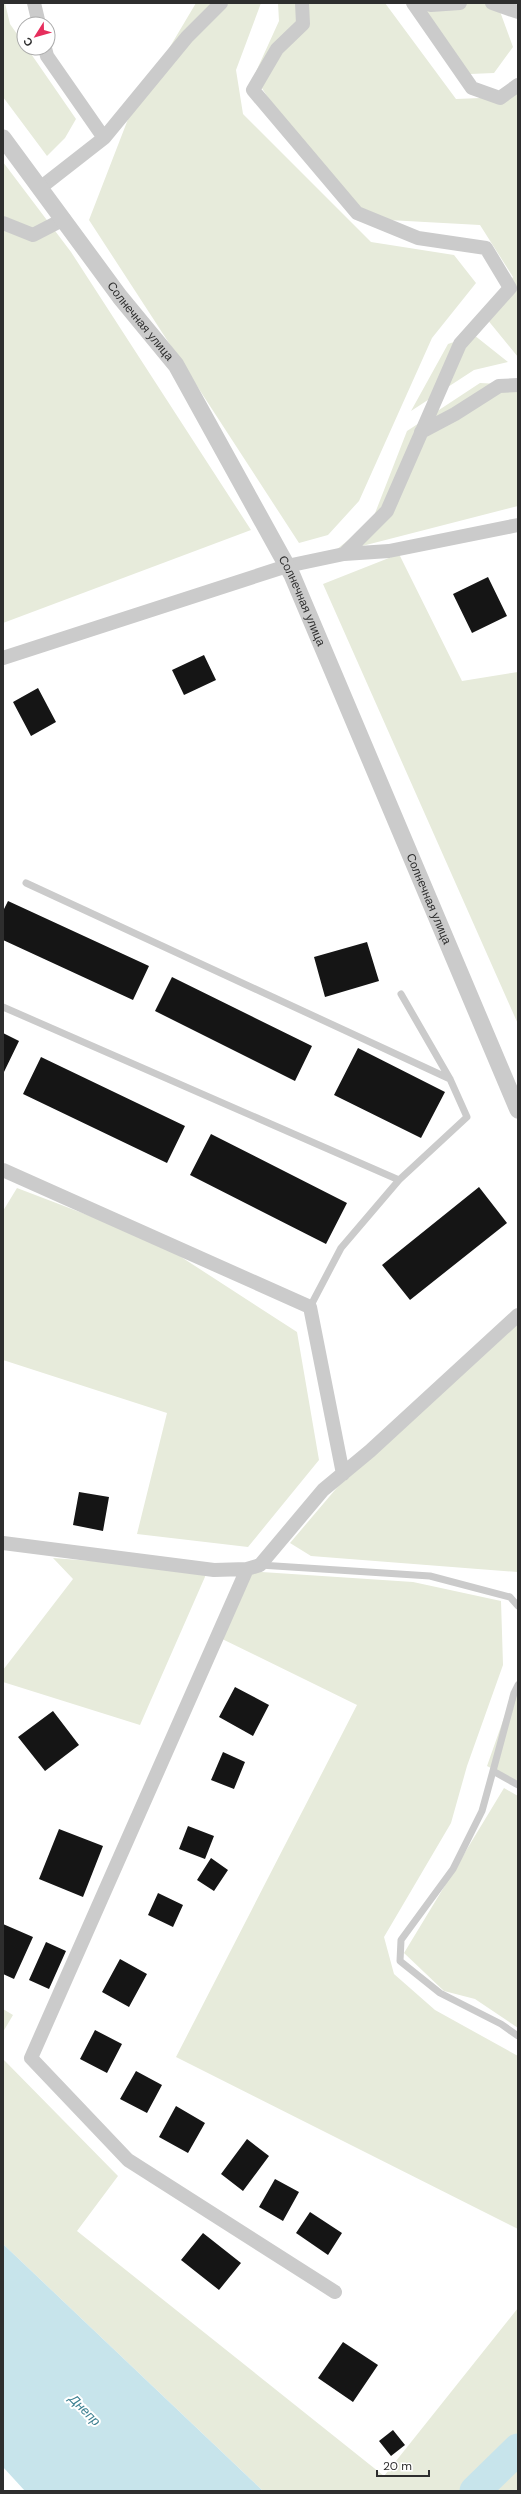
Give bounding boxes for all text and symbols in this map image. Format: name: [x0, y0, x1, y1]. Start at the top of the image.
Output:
north arrow: [16, 16, 56, 56]
text: С: [20, 35, 36, 49]
street label: Солнечная улица: [103, 278, 177, 364]
street label: Солнечная улица: [275, 553, 329, 649]
street label: Солнечная улица: [403, 851, 455, 947]
water label: Днепр: [64, 2389, 104, 2429]
scale bar: [377, 2452, 429, 2478]
text: 20 m: [383, 2458, 412, 2474]

